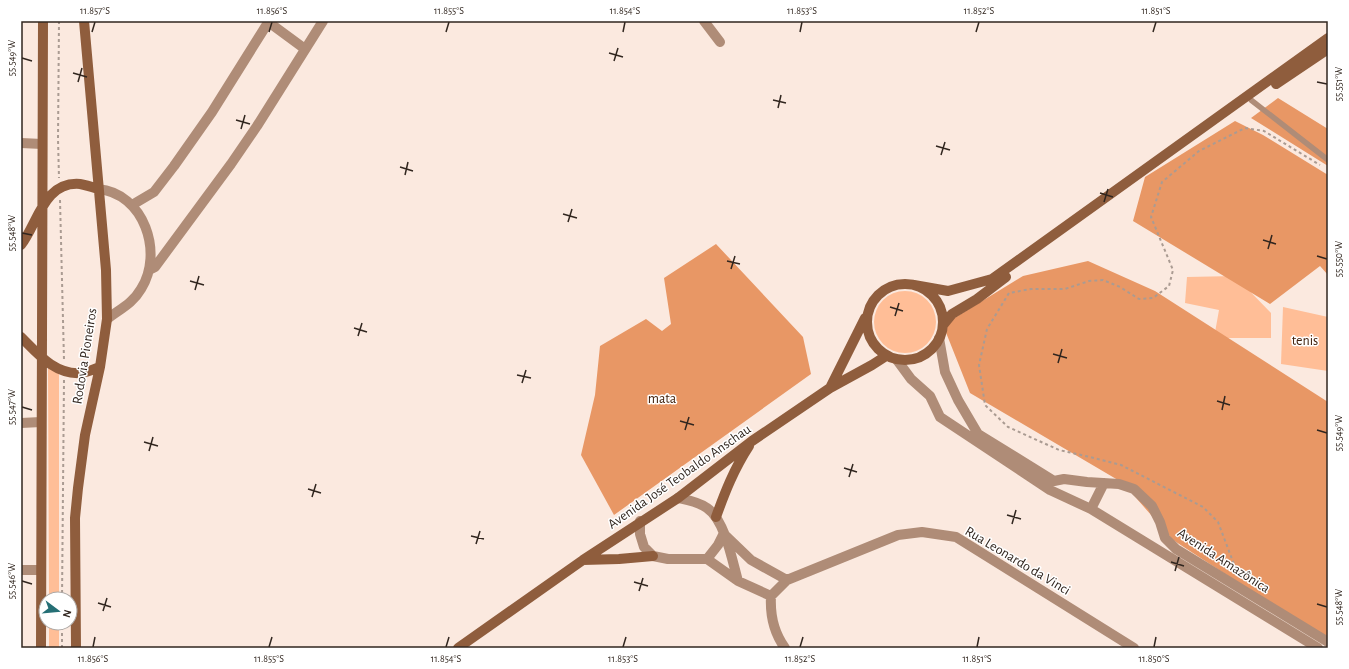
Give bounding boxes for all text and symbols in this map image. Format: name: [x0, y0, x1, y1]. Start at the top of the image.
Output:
text: 11.857°S: [80, 6, 110, 16]
text: 11.856°S: [257, 6, 287, 16]
text: 11.855°S: [434, 6, 464, 16]
text: 11.854°S: [610, 6, 641, 16]
text: 11.853°S: [787, 6, 817, 16]
text: 11.852°S: [964, 6, 994, 16]
text: 11.851°S: [1141, 6, 1171, 16]
text: 55.549°W: [7, 40, 17, 76]
text: 55.551°W: [1334, 67, 1344, 101]
text: 55.548°W: [7, 215, 17, 251]
text: 55.550°W: [1334, 241, 1344, 277]
street label: Rodovia Pioneiros: [70, 307, 100, 405]
park label: tenis: [1292, 334, 1318, 348]
text: 55.547°W: [7, 389, 17, 425]
park label: mata: [648, 392, 677, 406]
text: 55.549°W: [1334, 415, 1344, 451]
street label: Avenida José Teobaldo Anschau: [606, 422, 754, 532]
street label: Rua Leonardo da Vinci: [962, 524, 1073, 598]
street label: Avenida Amazônica: [1175, 526, 1273, 596]
text: 55.546°W: [7, 563, 17, 599]
text: 55.548°W: [1334, 589, 1344, 625]
north arrow: [38, 591, 78, 631]
text: N: [61, 608, 73, 619]
text: 11.856°S: [78, 654, 108, 664]
text: 11.855°S: [254, 654, 284, 664]
text: 11.854°S: [431, 654, 462, 664]
text: 11.853°S: [608, 654, 638, 664]
text: 11.852°S: [785, 654, 815, 664]
text: 11.851°S: [962, 654, 992, 664]
text: 11.850°S: [1138, 654, 1170, 664]

